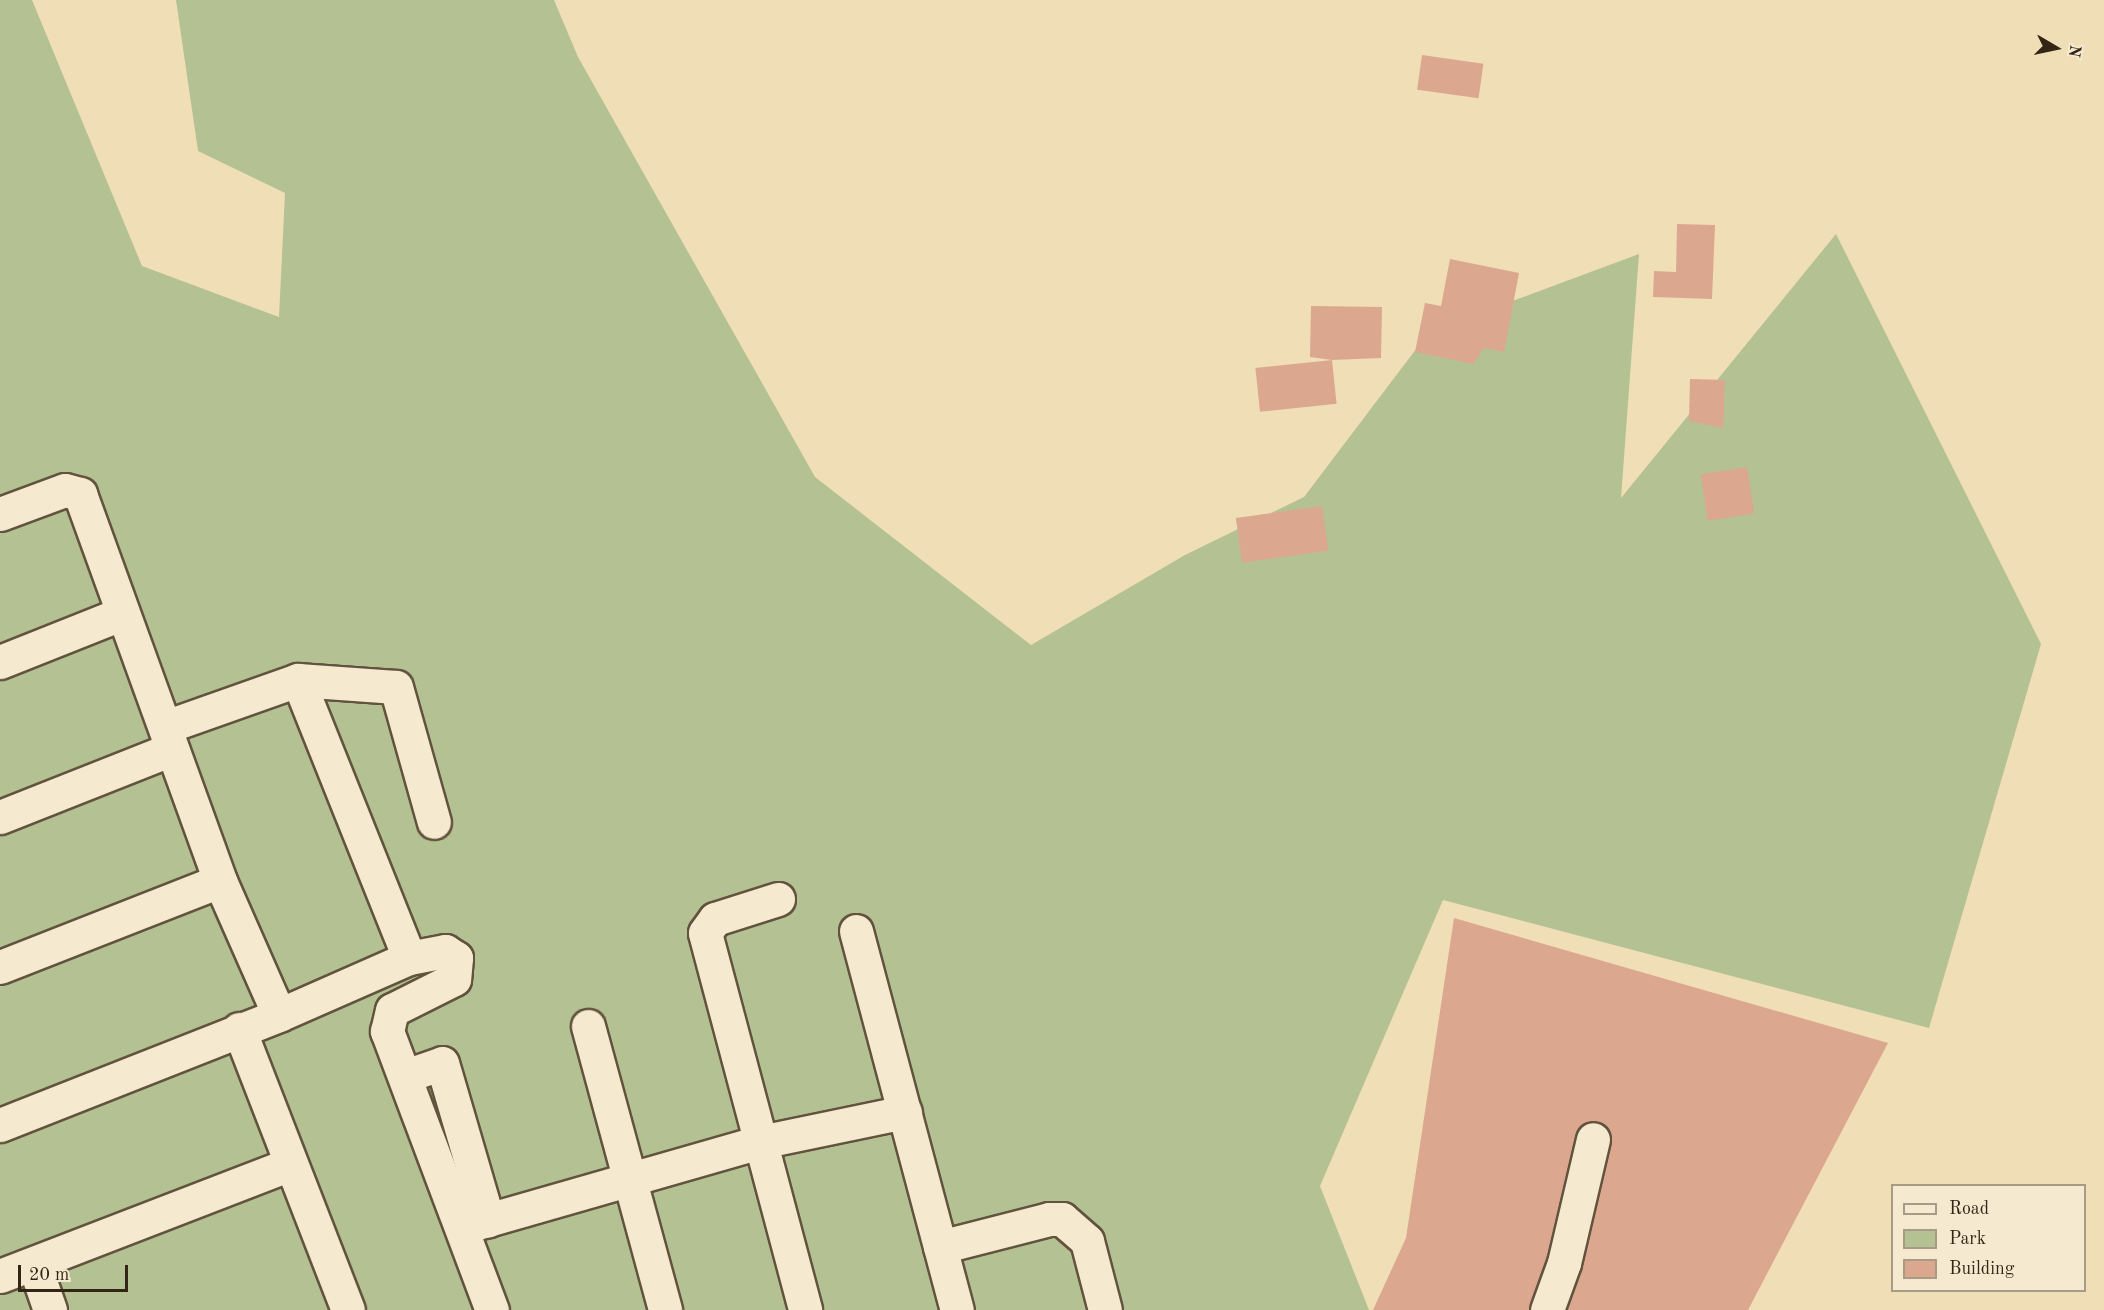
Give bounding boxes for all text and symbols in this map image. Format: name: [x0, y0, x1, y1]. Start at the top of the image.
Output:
north arrow: [2026, 18, 2086, 78]
text: N: [2065, 44, 2083, 58]
legend: [1891, 1184, 2086, 1292]
text: Road: [1949, 1200, 1989, 1218]
text: Park: [1949, 1230, 1986, 1248]
scale bar: [21, 1253, 130, 1291]
text: Building: [1949, 1260, 2014, 1278]
text: 20 m: [29, 1266, 69, 1284]

